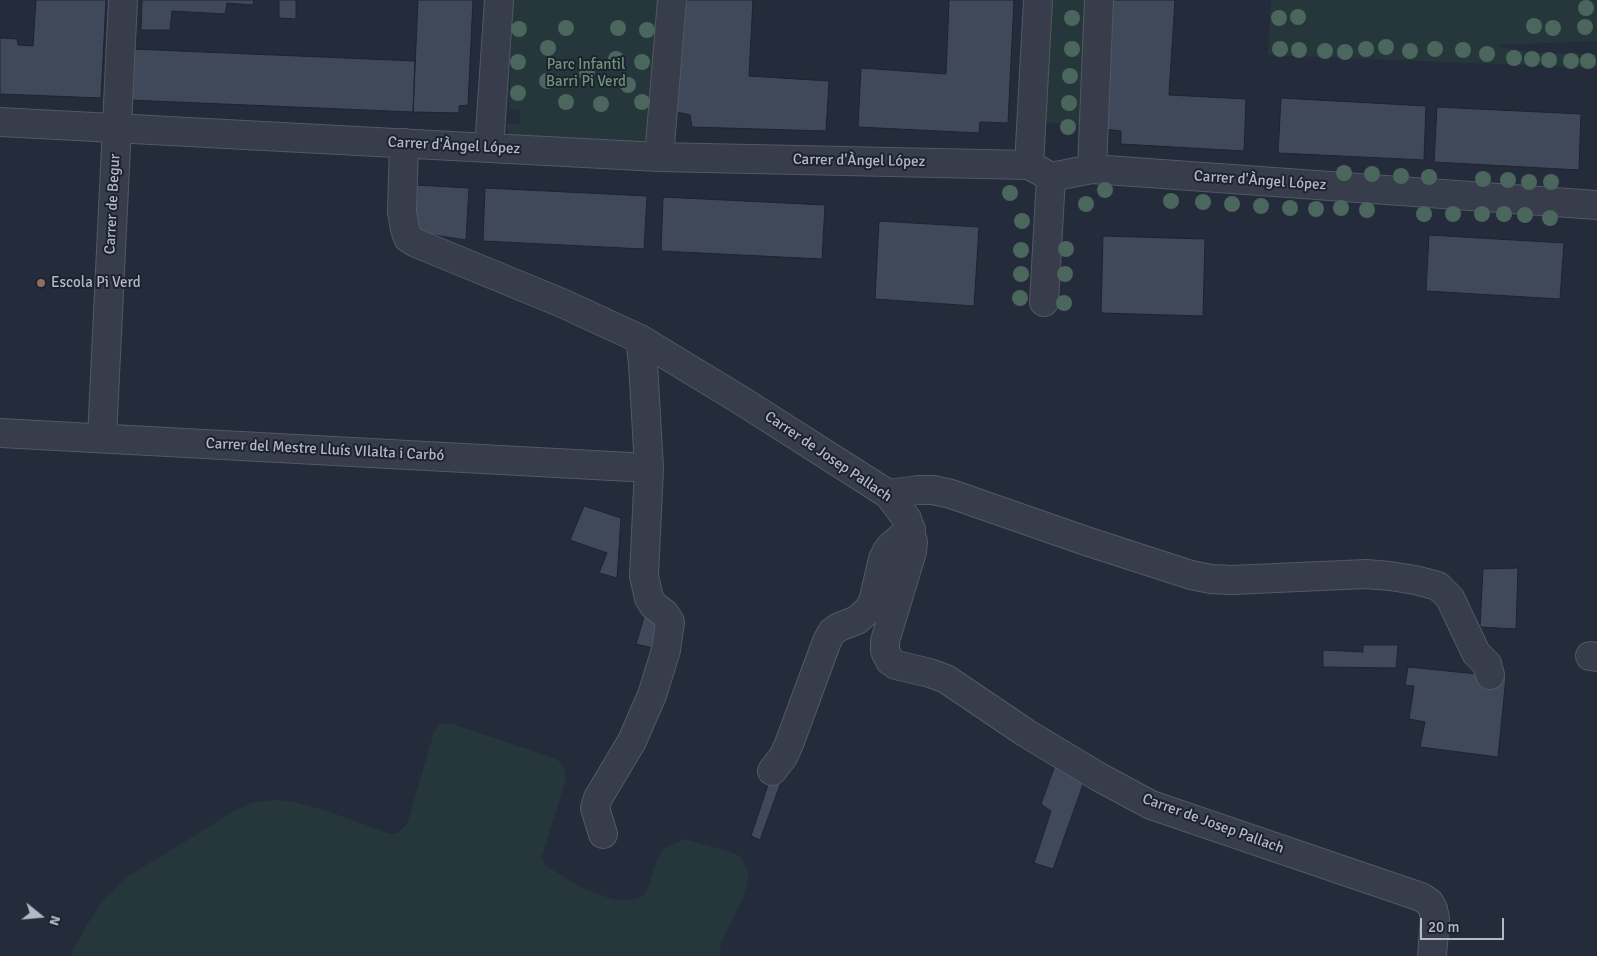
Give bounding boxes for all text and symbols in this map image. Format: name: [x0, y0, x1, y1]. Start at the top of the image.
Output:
park label: Parc Infantil Barri Pi Verd: [546, 56, 626, 91]
street label: Carrer d'Àngel López: [387, 134, 521, 158]
street label: Carrer d'Àngel López: [793, 151, 925, 171]
street label: Carrer de Begur: [101, 153, 125, 255]
street label: Carrer d'Àngel López: [1193, 167, 1327, 195]
place label: Escola Pi Verd: [51, 274, 141, 292]
marker: Escola Pi Verd: [35, 277, 47, 289]
street label: Carrer de Josep Pallach: [761, 408, 895, 506]
street label: Carrer del Mestre Lluís VIlalta i Carbó: [205, 435, 445, 465]
street label: Carrer de Josep Pallach: [1140, 790, 1286, 858]
north arrow: [15, 891, 65, 941]
scale bar: [1422, 908, 1506, 940]
text: N: [45, 913, 64, 928]
text: 20 m: [1428, 918, 1459, 936]

